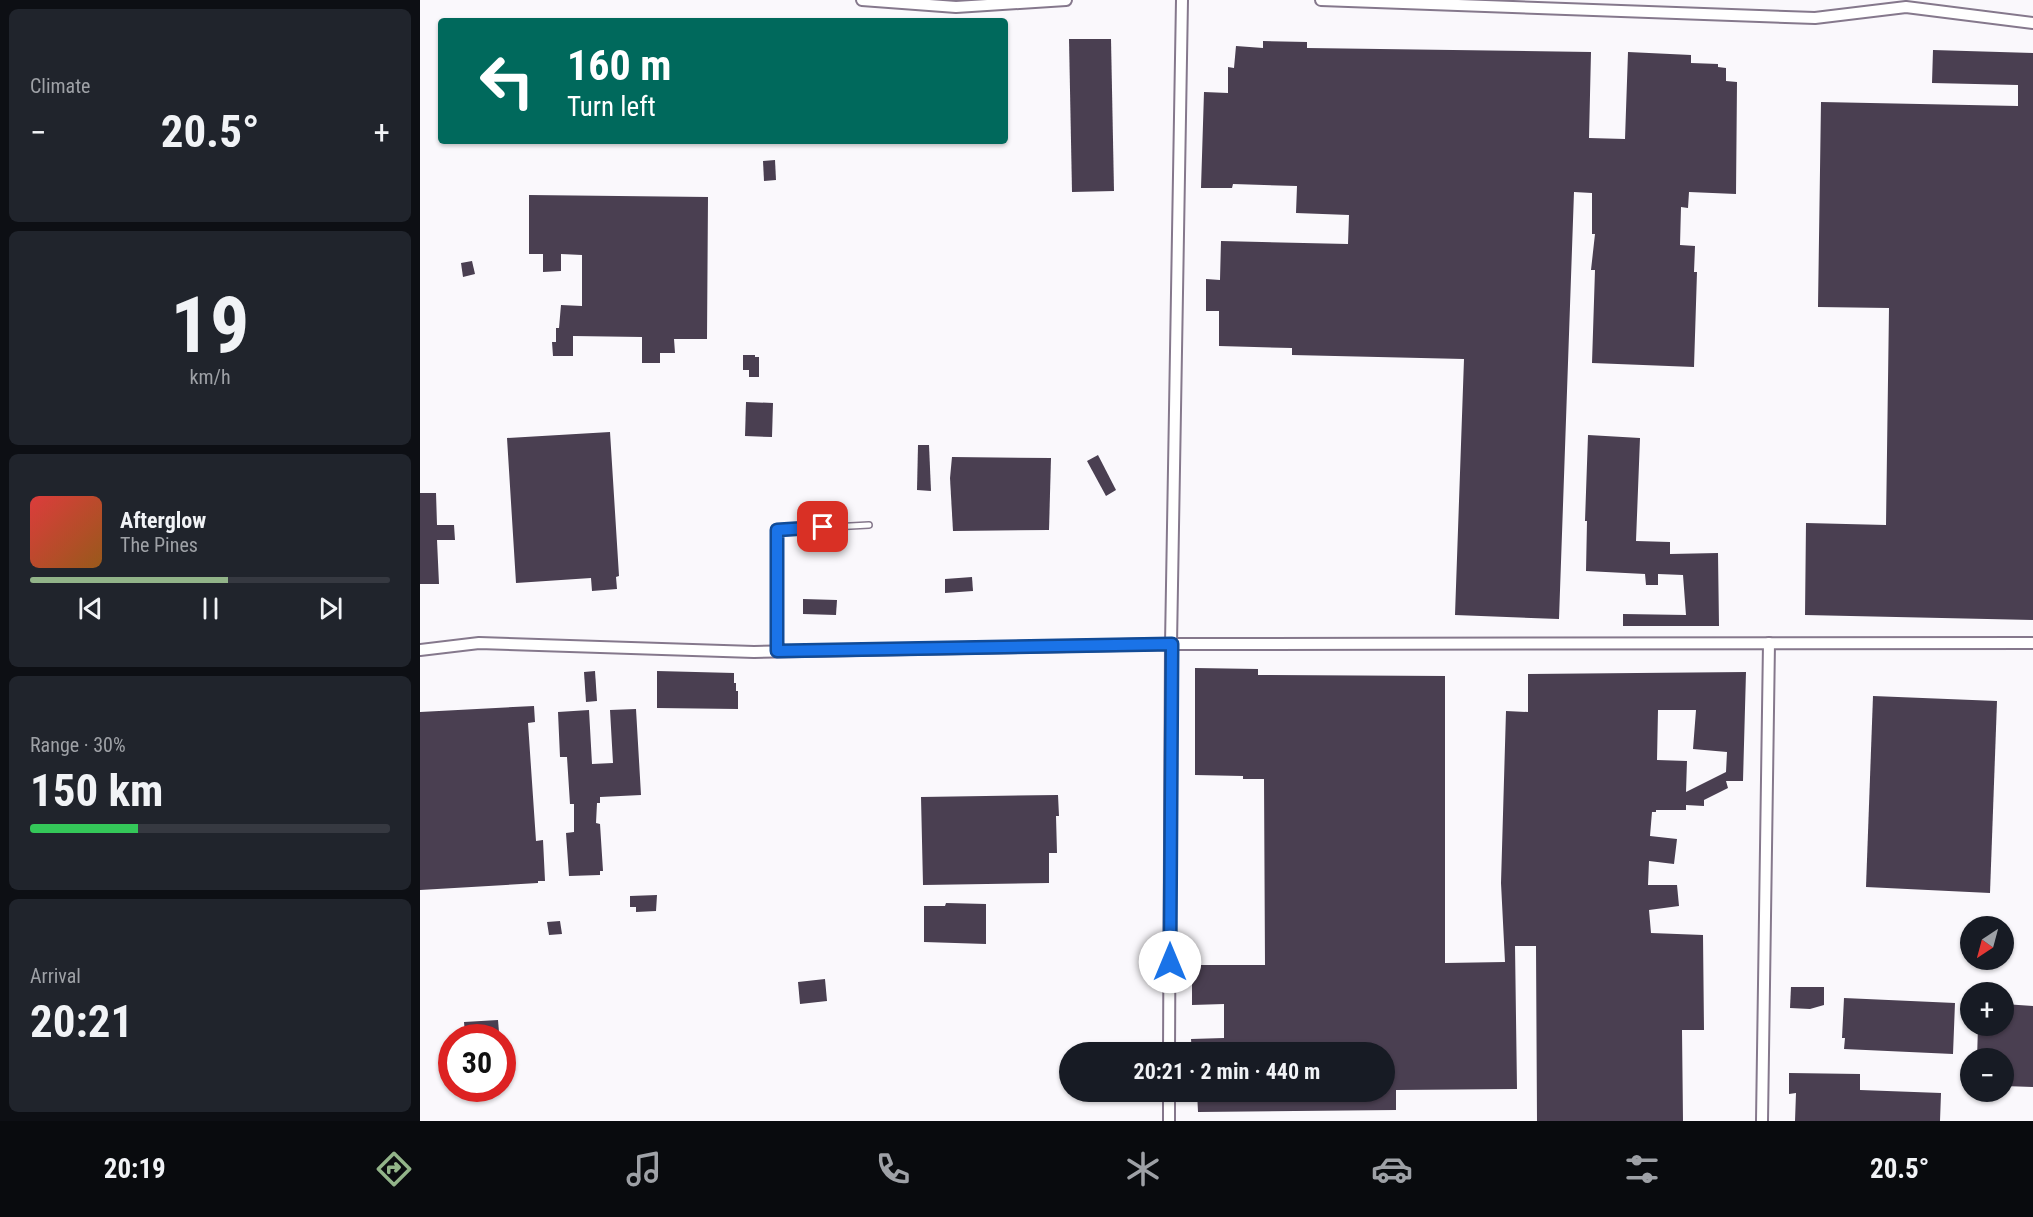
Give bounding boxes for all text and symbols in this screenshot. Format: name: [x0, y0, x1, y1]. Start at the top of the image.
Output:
text: 160 m: [567, 41, 672, 90]
icon: left: [468, 42, 546, 120]
text: Climate: [30, 74, 90, 98]
text: Turn left: [567, 91, 656, 123]
text: 20.5°: [161, 105, 259, 158]
text: −: [30, 113, 47, 152]
text: +: [374, 113, 390, 152]
text: 19: [171, 280, 249, 371]
text: km/h: [189, 365, 231, 389]
pin: [797, 501, 848, 552]
text: Afterglow: [120, 508, 206, 533]
icon: arrive: [806, 510, 839, 543]
text: The Pines: [120, 533, 198, 557]
icon: previous: [74, 592, 107, 625]
icon: pause: [194, 592, 227, 625]
icon: next: [314, 592, 347, 625]
text: Range · 30%: [30, 733, 126, 757]
text: 150 km: [30, 764, 163, 817]
north arrow: [1960, 916, 2014, 970]
map controls: [1960, 916, 2014, 1102]
position arrow: [1138, 930, 1202, 994]
text: Arrival: [30, 964, 81, 988]
button: +: [1960, 982, 2014, 1036]
text: 20:21: [30, 995, 133, 1048]
speed limit sign: 30: [438, 1024, 516, 1102]
button: −: [1960, 1048, 2014, 1102]
text: 20:21 · 2 min · 440 m: [1134, 1059, 1320, 1084]
icon: directions: [373, 1148, 415, 1190]
icon: music: [623, 1148, 665, 1190]
icon: phone: [872, 1148, 914, 1190]
icon: climate: [1122, 1148, 1164, 1190]
icon: car: [1371, 1148, 1413, 1190]
icon: filters: [1621, 1148, 1663, 1190]
text: 20:19: [104, 1153, 166, 1185]
text: 20.5°: [1870, 1153, 1929, 1185]

